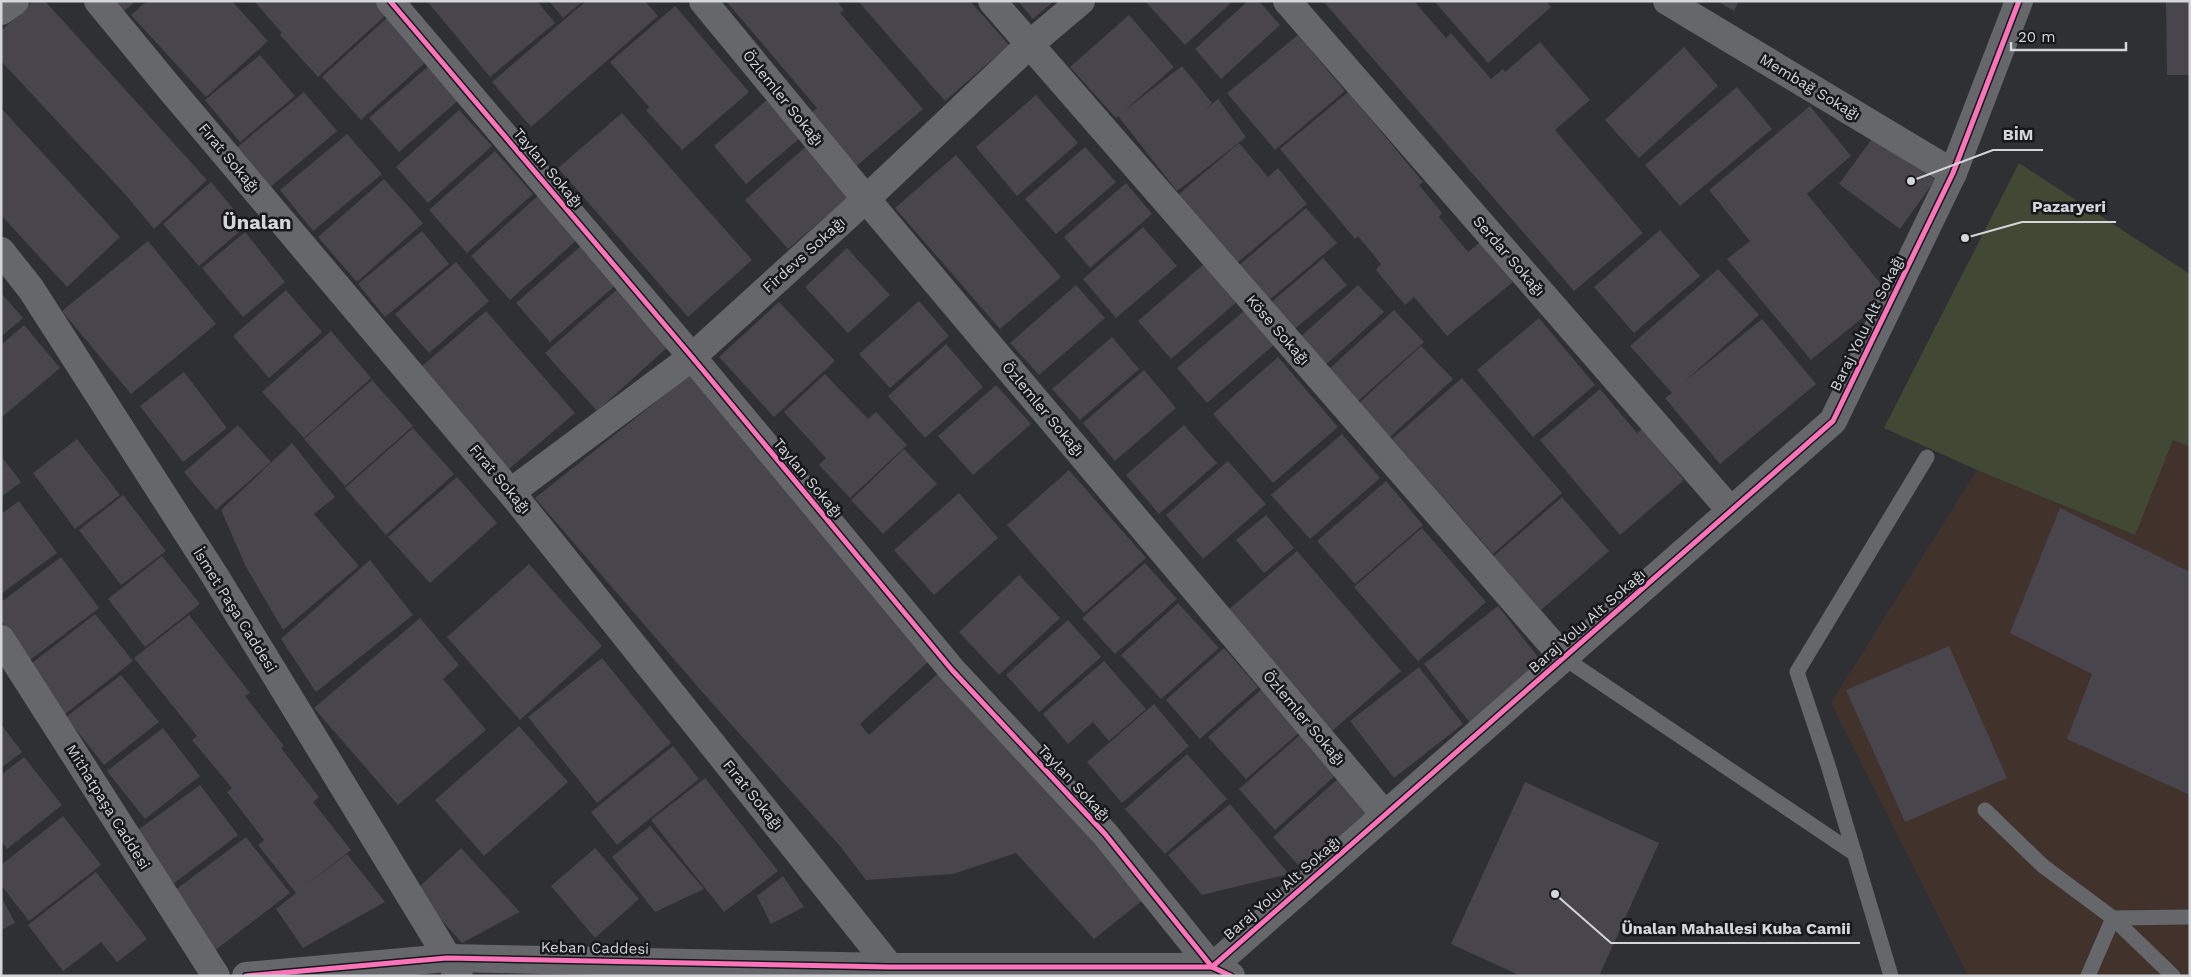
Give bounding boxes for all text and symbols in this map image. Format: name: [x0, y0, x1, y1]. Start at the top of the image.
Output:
scale bar: [2011, 20, 2126, 52]
text: 20 m: [2018, 28, 2056, 46]
street label: Özlemler Sokağı: [739, 46, 827, 150]
street label: Membağ Sokağı: [1756, 50, 1864, 124]
street label: Fırat Sokağı: [195, 119, 263, 197]
callout: BİM: [1993, 119, 2043, 150]
street label: Taylan Sokağı: [510, 125, 586, 211]
text: BİM: [2003, 125, 2033, 144]
callout: Pazaryeri: [2022, 191, 2116, 222]
text: Pazaryeri: [2032, 197, 2106, 216]
district label: Ünalan: [223, 210, 291, 234]
street label: Serdar Sokağı: [1469, 212, 1549, 300]
street label: Firdevs Sokağı: [759, 213, 849, 297]
street label: Baraj Yolu Alt Sokağı: [1826, 252, 1908, 394]
street label: Köse Sokağı: [1243, 291, 1313, 369]
street label: Özlemler Sokağı: [998, 358, 1088, 460]
street label: Taylan Sokağı: [770, 435, 846, 521]
street label: Fırat Sokağı: [466, 440, 534, 518]
street label: İsmet Paşa Caddesi: [189, 544, 281, 676]
street label: Baraj Yolu Alt Sokağı: [1525, 565, 1649, 677]
street label: Özlemler Sokağı: [1259, 667, 1349, 769]
street label: Mithatpaşa Caddesi: [62, 741, 154, 873]
street label: Taylan Sokağı: [1034, 741, 1114, 825]
street label: Fırat Sokağı: [719, 756, 787, 834]
street label: Baraj Yolu Alt Sokağı: [1220, 832, 1344, 944]
callout: Ünalan Mahallesi Kuba Camii: [1611, 912, 1860, 943]
text: Ünalan Mahallesi Kuba Camii: [1621, 919, 1851, 938]
street label: Keban Caddesi: [541, 938, 649, 958]

